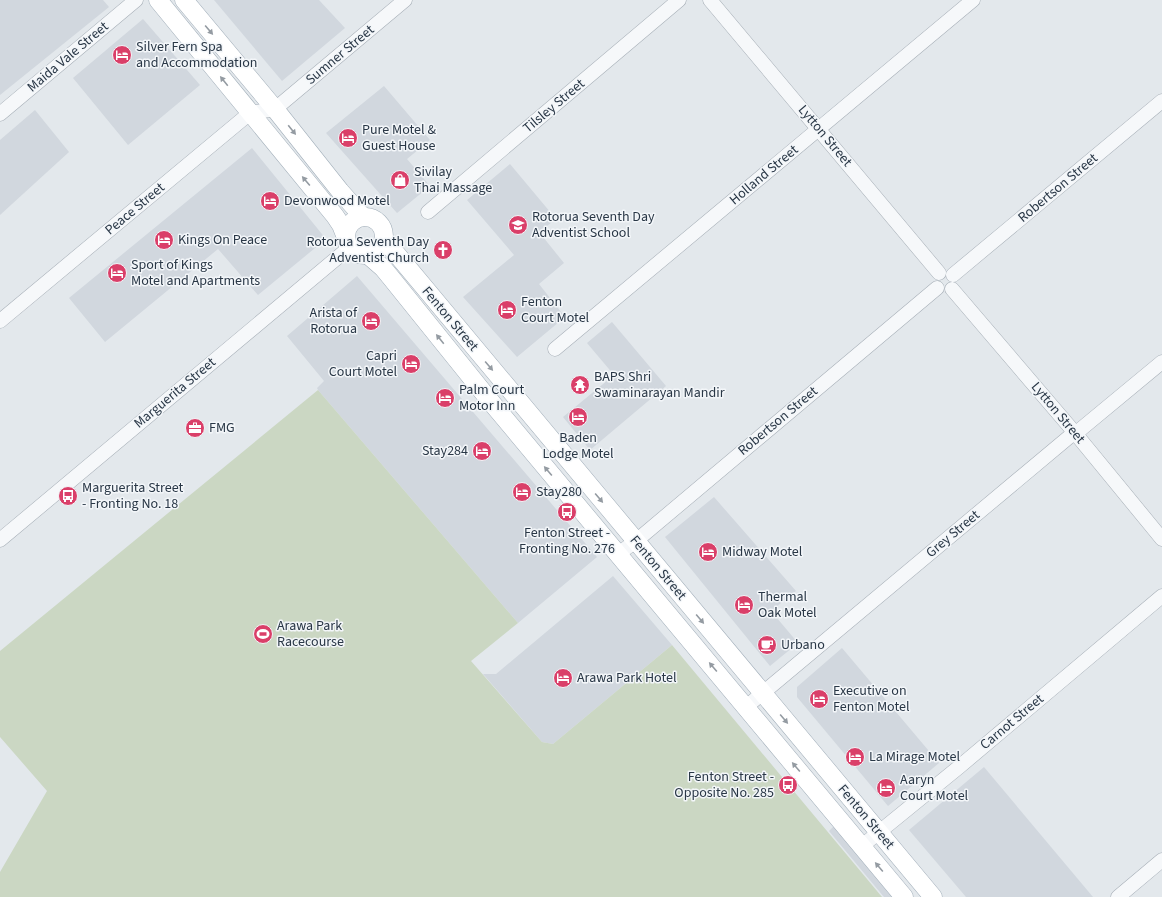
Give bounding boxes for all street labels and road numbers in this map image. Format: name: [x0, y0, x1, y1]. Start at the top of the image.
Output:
street label: Maida Vale Street: [23, 17, 113, 97]
street label: Sumner Street: [301, 20, 379, 90]
street label: Tilsley Street: [519, 74, 590, 138]
street label: Lytton Street: [793, 101, 857, 171]
street label: Holland Street: [725, 140, 803, 210]
street label: Robertson Street: [1014, 149, 1102, 227]
street label: Peace Street: [101, 178, 169, 240]
street label: Fenton Street: [417, 282, 483, 356]
street label: Marguerita Street: [130, 353, 220, 433]
street label: Lytton Street: [1026, 378, 1090, 448]
street label: Robertson Street: [734, 382, 822, 460]
street label: Grey Street: [922, 505, 984, 562]
street label: Fenton Street: [625, 531, 691, 605]
street label: Carnot Street: [976, 689, 1048, 755]
street label: Fenton Street: [833, 780, 899, 854]

